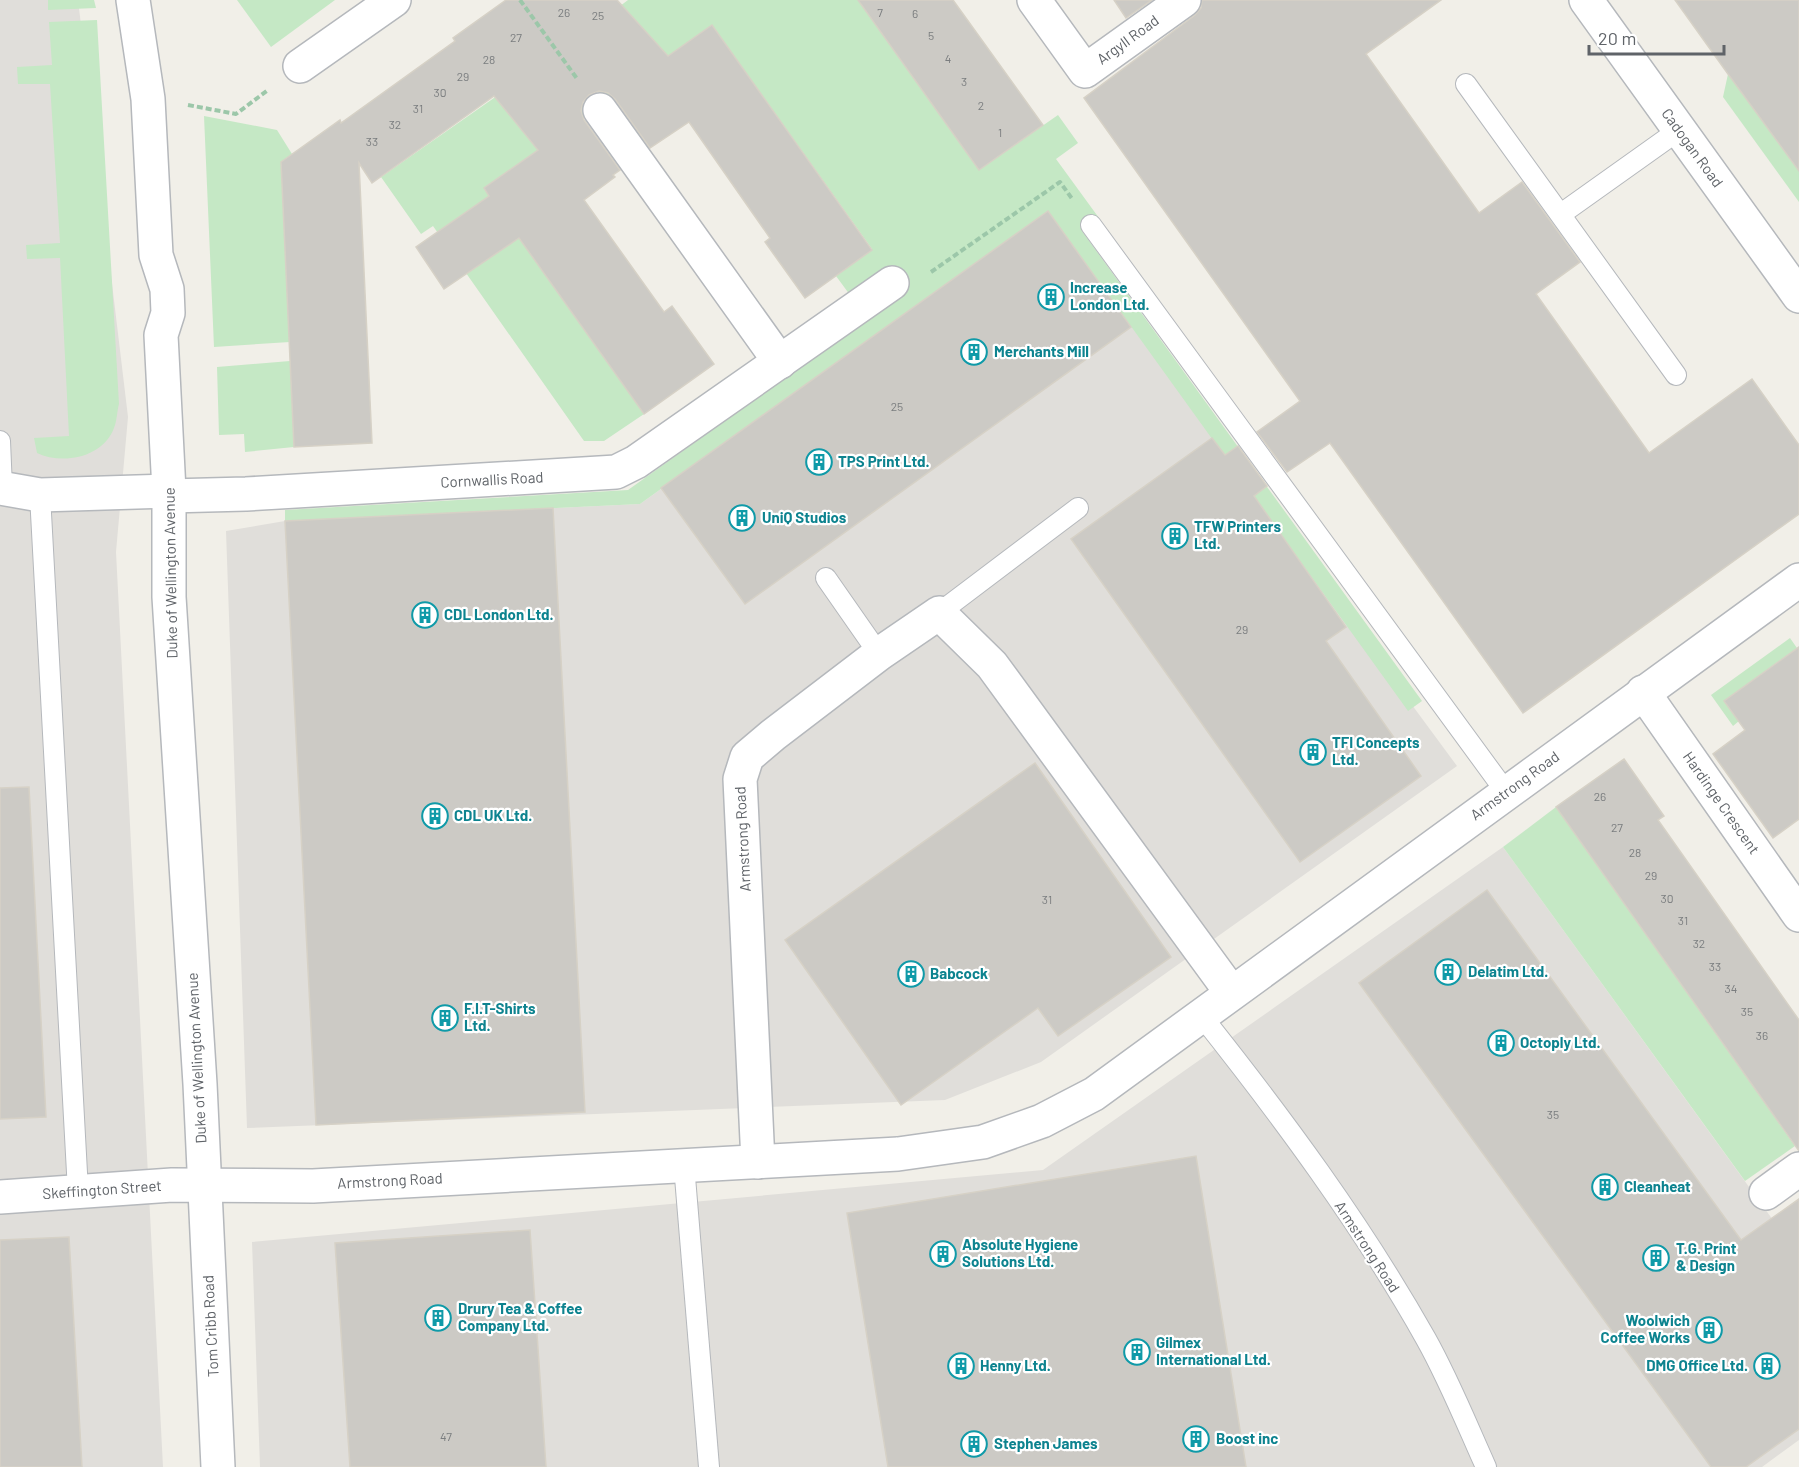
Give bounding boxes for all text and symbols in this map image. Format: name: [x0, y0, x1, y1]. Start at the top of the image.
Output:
house number: 26: [558, 5, 570, 19]
house number: 7: [877, 5, 883, 19]
house number: 6: [912, 6, 918, 20]
house number: 25: [592, 8, 604, 22]
street label: Argyll Road: [1093, 11, 1162, 68]
scale bar: [1589, 18, 1724, 56]
text: 20 m: [1598, 27, 1636, 49]
house number: 5: [928, 28, 934, 42]
house number: 27: [510, 30, 522, 44]
house number: 4: [945, 51, 951, 65]
house number: 28: [483, 52, 495, 66]
house number: 29: [457, 69, 469, 83]
house number: 3: [961, 74, 967, 88]
house number: 30: [434, 85, 446, 99]
house number: 2: [978, 98, 984, 112]
house number: 31: [413, 101, 423, 115]
street label: Cadogan Road: [1658, 105, 1727, 190]
house number: 32: [389, 117, 401, 131]
house number: 1: [998, 125, 1002, 139]
house number: 33: [366, 134, 378, 148]
place label: Increase London Ltd.: [1070, 278, 1150, 313]
building icon: Increase London Ltd.: [1036, 282, 1066, 312]
building icon: Merchants Mill: [959, 337, 989, 367]
place label: Merchants Mill: [994, 342, 1089, 360]
house number: 25: [891, 399, 903, 413]
building icon: TPS Print Ltd.: [804, 447, 834, 477]
place label: TPS Print Ltd.: [838, 452, 930, 470]
street label: Cornwallis Road: [440, 467, 544, 491]
street label: Duke of Wellington Avenue: [160, 487, 180, 659]
building icon: UniQ Studios: [727, 503, 757, 533]
place label: UniQ Studios: [762, 508, 847, 526]
place label: TFW Printers Ltd.: [1194, 517, 1281, 552]
building icon: TFW Printers Ltd.: [1160, 521, 1190, 551]
building icon: CDL London Ltd.: [410, 600, 440, 630]
place label: CDL London Ltd.: [444, 605, 554, 623]
house number: 29: [1236, 622, 1248, 636]
place label: TFI Concepts Ltd.: [1332, 733, 1420, 768]
building icon: TFI Concepts Ltd.: [1298, 737, 1328, 767]
street label: Armstrong Road: [1466, 747, 1562, 823]
street label: Hardinge Crescent: [1680, 748, 1764, 857]
street label: Armstrong Road: [730, 786, 754, 892]
house number: 26: [1594, 789, 1606, 803]
building icon: CDL UK Ltd.: [420, 801, 450, 831]
place label: CDL UK Ltd.: [454, 806, 532, 824]
house number: 27: [1611, 820, 1623, 834]
house number: 28: [1629, 845, 1641, 859]
house number: 29: [1645, 868, 1657, 882]
house number: 30: [1661, 891, 1673, 905]
house number: 31: [1042, 892, 1052, 906]
house number: 31: [1678, 913, 1688, 927]
house number: 32: [1693, 936, 1705, 950]
building icon: Delatim Ltd.: [1433, 957, 1463, 987]
building icon: Babcock: [896, 959, 926, 989]
house number: 33: [1709, 959, 1721, 973]
place label: Delatim Ltd.: [1468, 962, 1548, 980]
place label: Babcock: [930, 964, 988, 982]
street label: Duke of Wellington Avenue: [183, 972, 209, 1144]
house number: 34: [1725, 981, 1737, 995]
place label: F.I.T-Shirts Ltd.: [464, 999, 536, 1034]
building icon: F.I.T-Shirts Ltd.: [430, 1003, 460, 1033]
house number: 35: [1741, 1004, 1753, 1018]
building icon: Octoply Ltd.: [1486, 1028, 1516, 1058]
house number: 36: [1756, 1028, 1768, 1042]
place label: Octoply Ltd.: [1520, 1033, 1601, 1051]
house number: 35: [1547, 1107, 1559, 1121]
street label: Armstrong Road: [337, 1168, 443, 1192]
building icon: Cleanheat: [1590, 1172, 1620, 1202]
street label: Skeffington Street: [42, 1176, 162, 1202]
place label: Cleanheat: [1624, 1177, 1691, 1195]
street label: Armstrong Road: [1332, 1197, 1404, 1296]
place label: Absolute Hygiene Solutions Ltd.: [962, 1235, 1078, 1270]
building icon: Absolute Hygiene Solutions Ltd.: [928, 1239, 958, 1269]
place label: T.G. Print & Design: [1676, 1239, 1737, 1274]
building icon: T.G. Print & Design: [1641, 1243, 1671, 1273]
street label: Tom Cribb Road: [198, 1275, 222, 1377]
place label: Drury Tea & Coffee Company Ltd.: [458, 1299, 583, 1334]
building icon: Drury Tea & Coffee Company Ltd.: [423, 1303, 453, 1333]
place label: Woolwich Coffee Works: [1601, 1311, 1690, 1346]
building icon: Woolwich Coffee Works: [1694, 1315, 1724, 1345]
place label: Gilmex International Ltd.: [1156, 1333, 1271, 1368]
building icon: Gilmex International Ltd.: [1122, 1337, 1152, 1367]
building icon: Henny Ltd.: [946, 1351, 976, 1381]
building icon: DMG Office Ltd.: [1752, 1351, 1782, 1381]
place label: Henny Ltd.: [980, 1356, 1051, 1374]
place label: DMG Office Ltd.: [1646, 1356, 1748, 1374]
building icon: Boost inc: [1181, 1424, 1211, 1454]
house number: 47: [440, 1429, 452, 1443]
building icon: Stephen James: [959, 1429, 989, 1459]
place label: Boost inc: [1216, 1429, 1278, 1447]
place label: Stephen James: [994, 1434, 1098, 1452]

